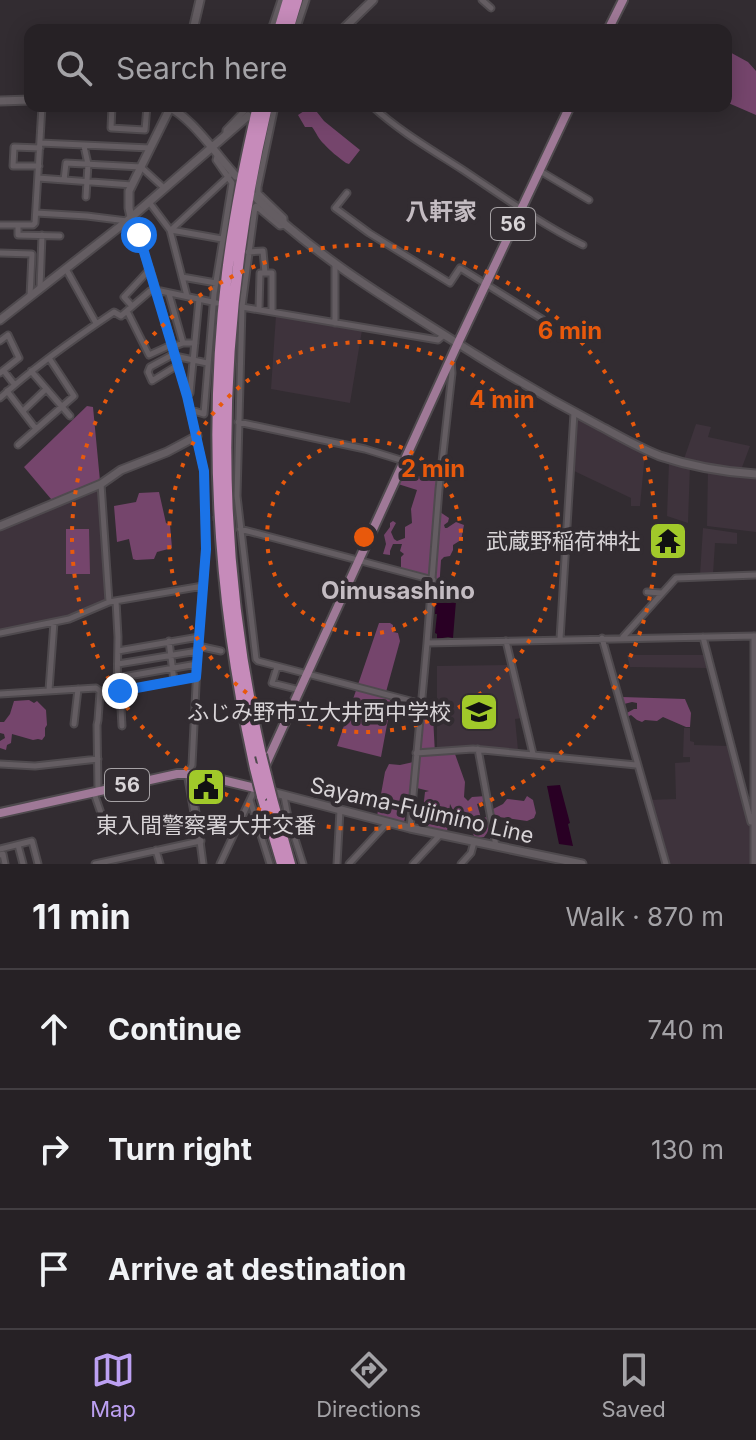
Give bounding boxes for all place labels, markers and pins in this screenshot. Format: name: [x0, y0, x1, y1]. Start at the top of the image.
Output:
temple icon: 武蔵野稲荷神社: [647, 520, 689, 562]
centre of rings: [350, 523, 378, 551]
place label: 武蔵野稲荷神社: [486, 528, 640, 554]
school or university icon: ふじみ野市立大井西中学校: [458, 691, 500, 733]
place label: ふじみ野市立大井西中学校: [187, 699, 451, 725]
public building icon: 東入間警察署大井交番: [185, 766, 227, 808]
place label: 東入間警察署大井交番: [96, 812, 316, 838]

